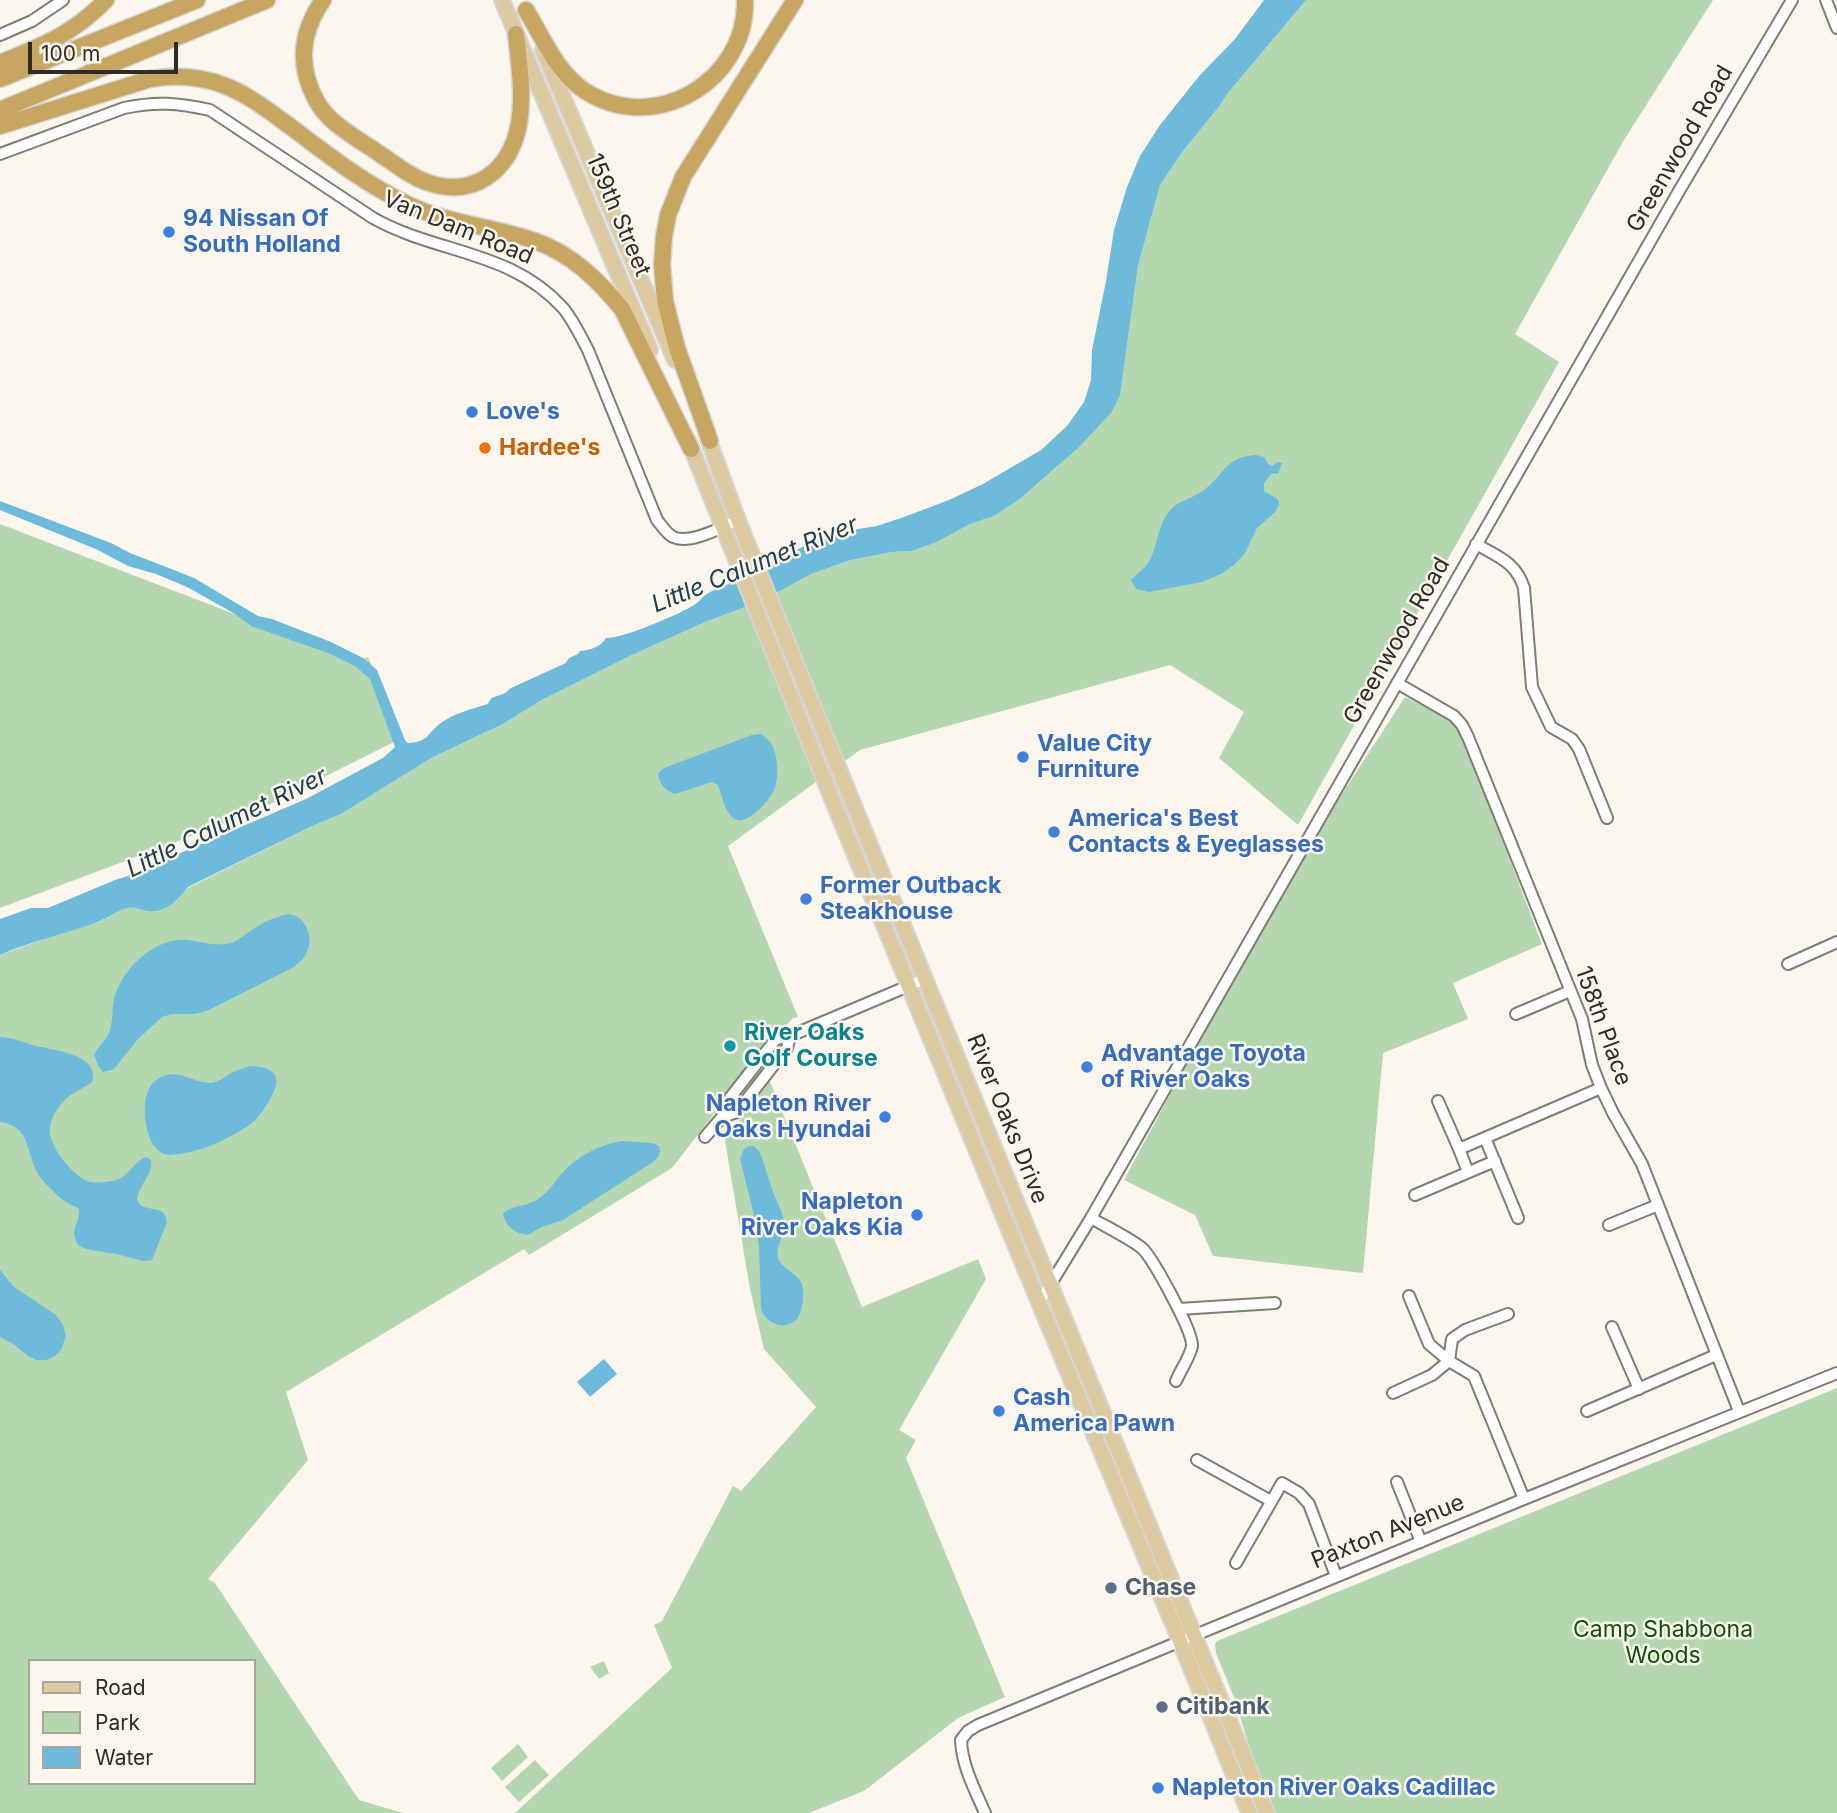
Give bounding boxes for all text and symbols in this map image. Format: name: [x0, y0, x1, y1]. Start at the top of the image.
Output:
scale bar: [32, 28, 182, 72]
text: 100 m: [41, 41, 100, 66]
street label: Greenwood Road: [1621, 61, 1739, 237]
street label: 159th Street: [580, 150, 656, 280]
street label: Van Dam Road: [379, 185, 537, 271]
place label: 94 Nissan Of South Holland: [183, 205, 341, 259]
marker: 94 Nissan Of South Holland: [161, 224, 177, 240]
place label: Love's: [486, 398, 560, 426]
marker: Love's: [464, 404, 480, 420]
place label: Hardee's: [499, 434, 600, 462]
marker: Hardee's: [477, 440, 493, 456]
water label: Little Calumet River: [648, 510, 862, 620]
street label: Greenwood Road: [1338, 553, 1456, 729]
place label: Value City Furniture: [1037, 730, 1152, 784]
marker: Value City Furniture: [1015, 749, 1031, 765]
water label: Little Calumet River: [122, 762, 332, 884]
place label: America's Best Contacts & Eyeglasses: [1068, 805, 1324, 859]
marker: America's Best Contacts & Eyeglasses: [1046, 824, 1062, 840]
place label: Former Outback Steakhouse: [820, 872, 1001, 926]
marker: Former Outback Steakhouse: [798, 891, 814, 907]
street label: 158th Place: [1569, 963, 1637, 1089]
place label: River Oaks Golf Course: [744, 1019, 878, 1073]
street label: River Oaks Drive: [960, 1030, 1054, 1208]
marker: River Oaks Golf Course: [722, 1038, 738, 1054]
place label: Advantage Toyota of River Oaks: [1101, 1040, 1306, 1094]
marker: Advantage Toyota of River Oaks: [1079, 1059, 1095, 1075]
place label: Napleton River Oaks Hyundai: [706, 1090, 871, 1144]
marker: Napleton River Oaks Hyundai: [877, 1109, 893, 1125]
place label: Napleton River Oaks Kia: [741, 1188, 903, 1242]
marker: Napleton River Oaks Kia: [909, 1207, 925, 1223]
place label: Cash America Pawn: [1013, 1384, 1175, 1438]
marker: Cash America Pawn: [991, 1403, 1007, 1419]
street label: Paxton Avenue: [1307, 1489, 1469, 1575]
place label: Chase: [1125, 1574, 1196, 1602]
marker: Chase: [1103, 1580, 1119, 1596]
park label: Camp Shabbona Woods: [1573, 1616, 1753, 1670]
legend: [28, 1659, 256, 1785]
text: Road: [95, 1675, 146, 1700]
place label: Citibank: [1176, 1693, 1270, 1721]
marker: Citibank: [1154, 1699, 1170, 1715]
text: Park: [95, 1710, 140, 1735]
text: Water: [95, 1745, 153, 1770]
place label: Napleton River Oaks Cadillac: [1172, 1774, 1496, 1802]
marker: Napleton River Oaks Cadillac: [1150, 1780, 1166, 1796]

